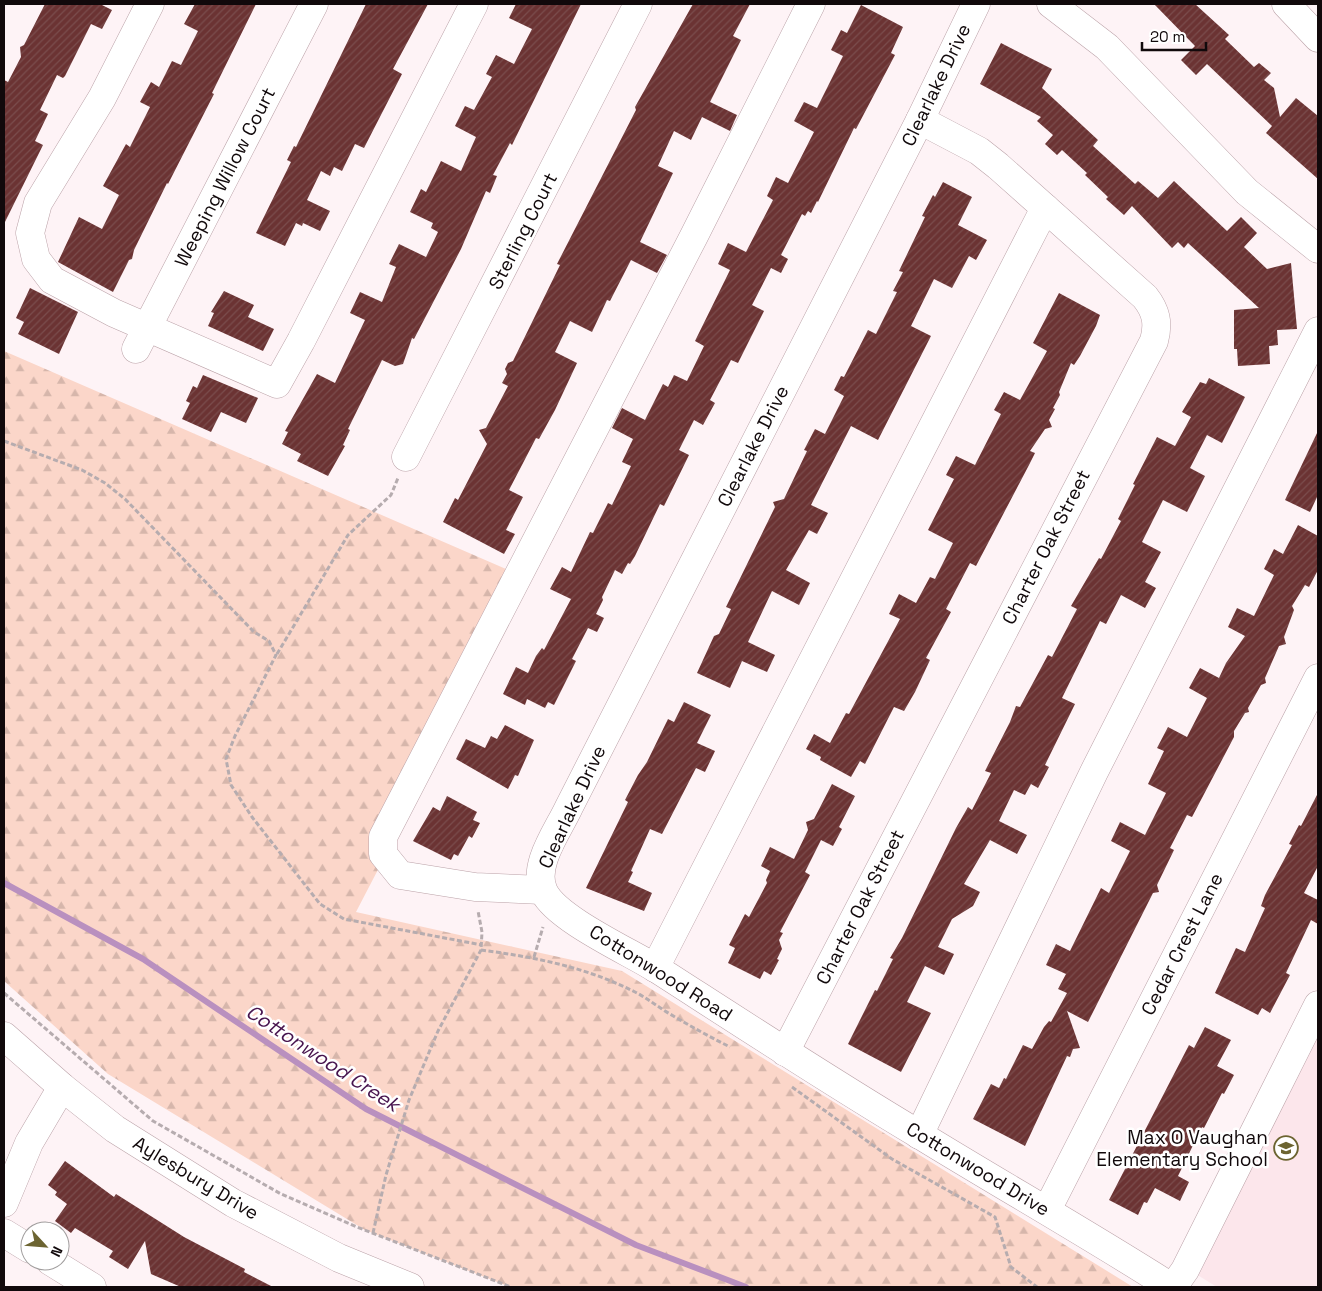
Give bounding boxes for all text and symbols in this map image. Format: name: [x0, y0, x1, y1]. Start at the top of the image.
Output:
street label: Clearlake Drive: [896, 20, 976, 150]
scale bar: [1142, 20, 1206, 52]
text: 20 m: [1150, 27, 1185, 46]
street label: Weeping Willow Court: [169, 83, 281, 271]
street label: Sterling Court: [483, 168, 563, 294]
street label: Clearlake Drive: [712, 381, 794, 511]
street label: Charter Oak Street: [996, 465, 1096, 629]
street label: Clearlake Drive: [533, 741, 611, 873]
street label: Charter Oak Street: [810, 825, 910, 989]
street label: Cedar Crest Lane: [1135, 869, 1229, 1019]
street label: Cottonwood Road: [585, 919, 737, 1027]
water label: Cottonwood Creek: [241, 999, 407, 1119]
street label: Cottonwood Drive: [902, 1116, 1054, 1222]
place label: Max O Vaughan Elementary School: [1096, 1125, 1268, 1172]
street label: Aylesbury Drive: [128, 1131, 264, 1225]
school or university icon: Max O Vaughan Elementary School: [1273, 1135, 1299, 1161]
north arrow: [20, 1221, 70, 1271]
text: N: [47, 1244, 67, 1260]

